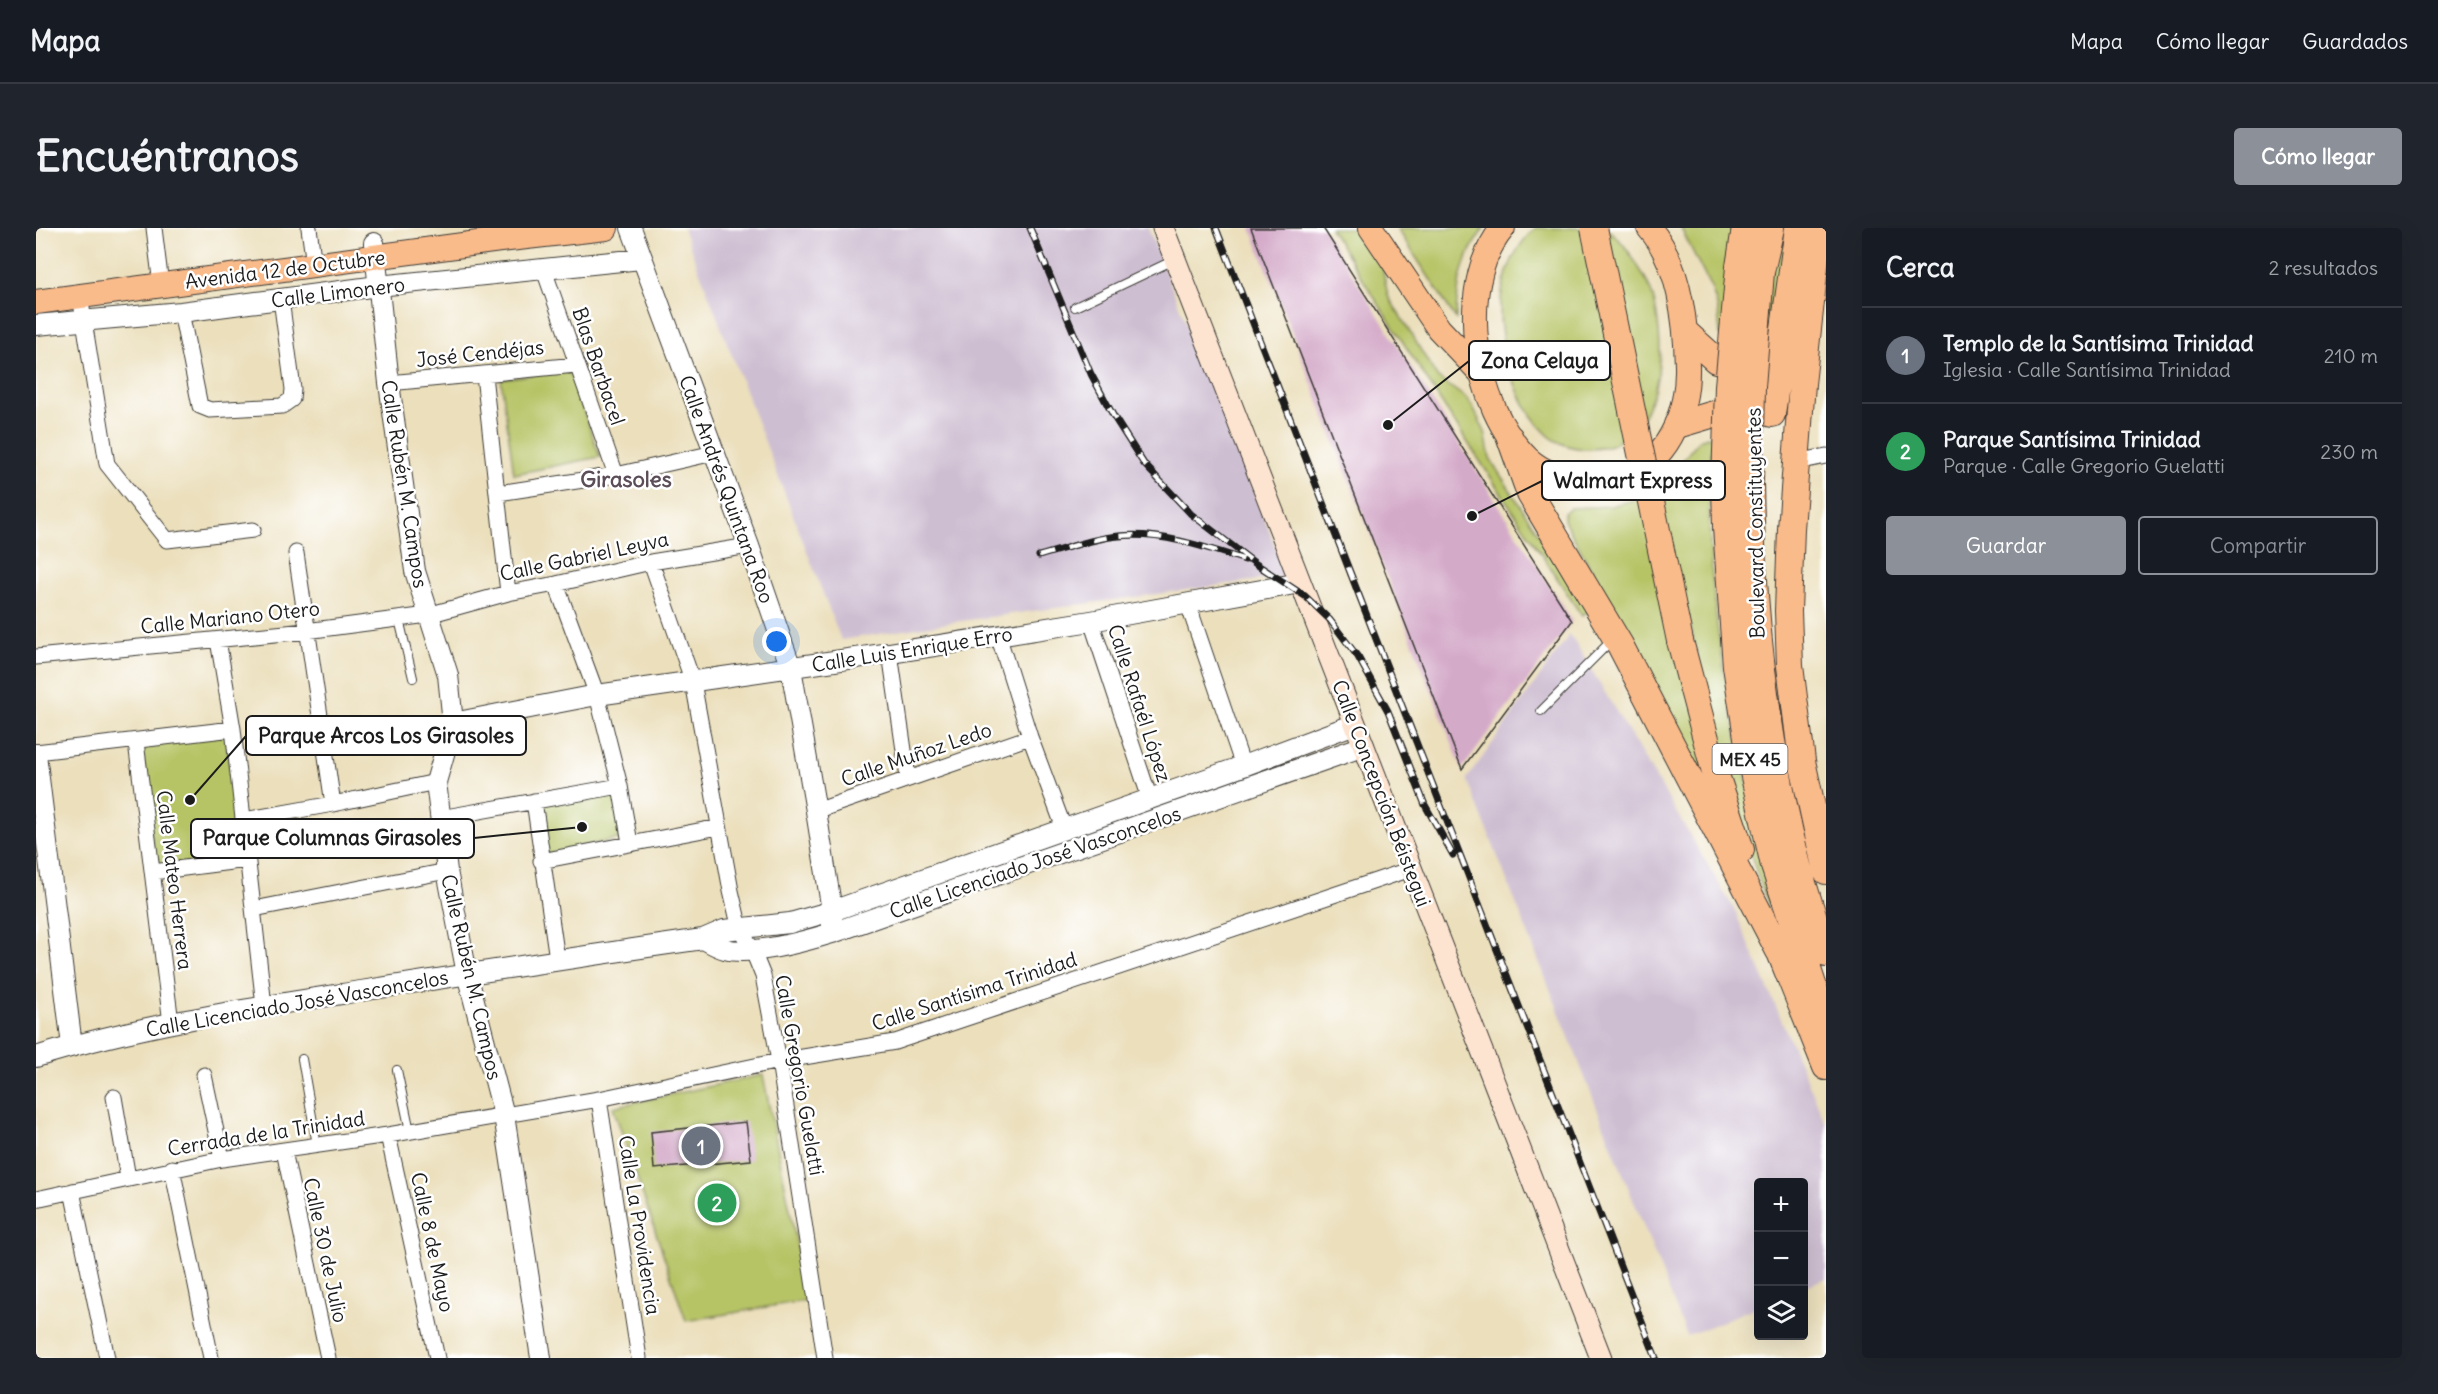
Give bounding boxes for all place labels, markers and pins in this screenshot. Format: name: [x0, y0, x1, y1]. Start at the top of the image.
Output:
callout: Zona Celaya: [1469, 341, 1610, 380]
callout: Walmart Express: [1542, 461, 1725, 500]
callout: Parque Arcos Los Girasoles: [246, 716, 526, 755]
callout: Parque Columnas Girasoles: [191, 819, 474, 858]
pin: 1: [682, 1124, 720, 1168]
pin: 2: [698, 1180, 736, 1226]

